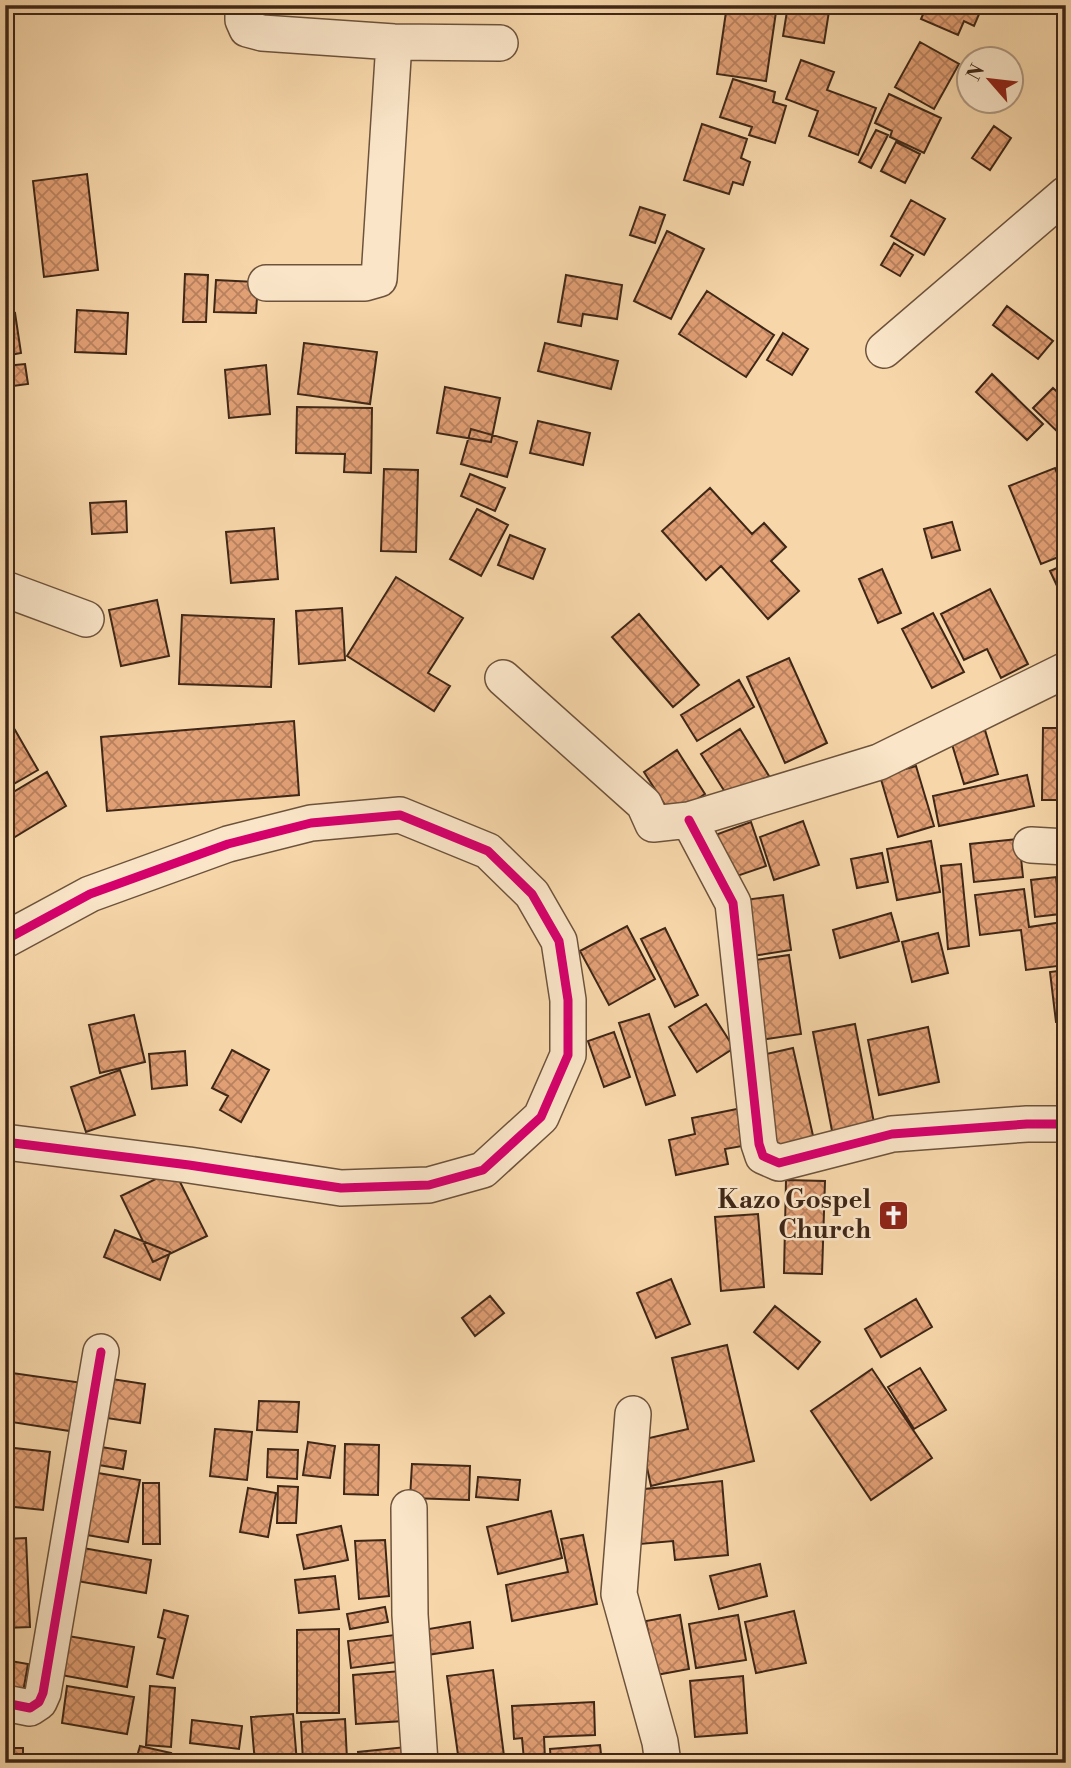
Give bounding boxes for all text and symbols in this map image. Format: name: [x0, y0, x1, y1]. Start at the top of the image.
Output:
north arrow: [956, 46, 1026, 116]
text: N: [962, 60, 990, 85]
place label: Kazo Gospel Church: [717, 1184, 871, 1246]
church icon: Kazo Gospel Church: [877, 1198, 911, 1232]

